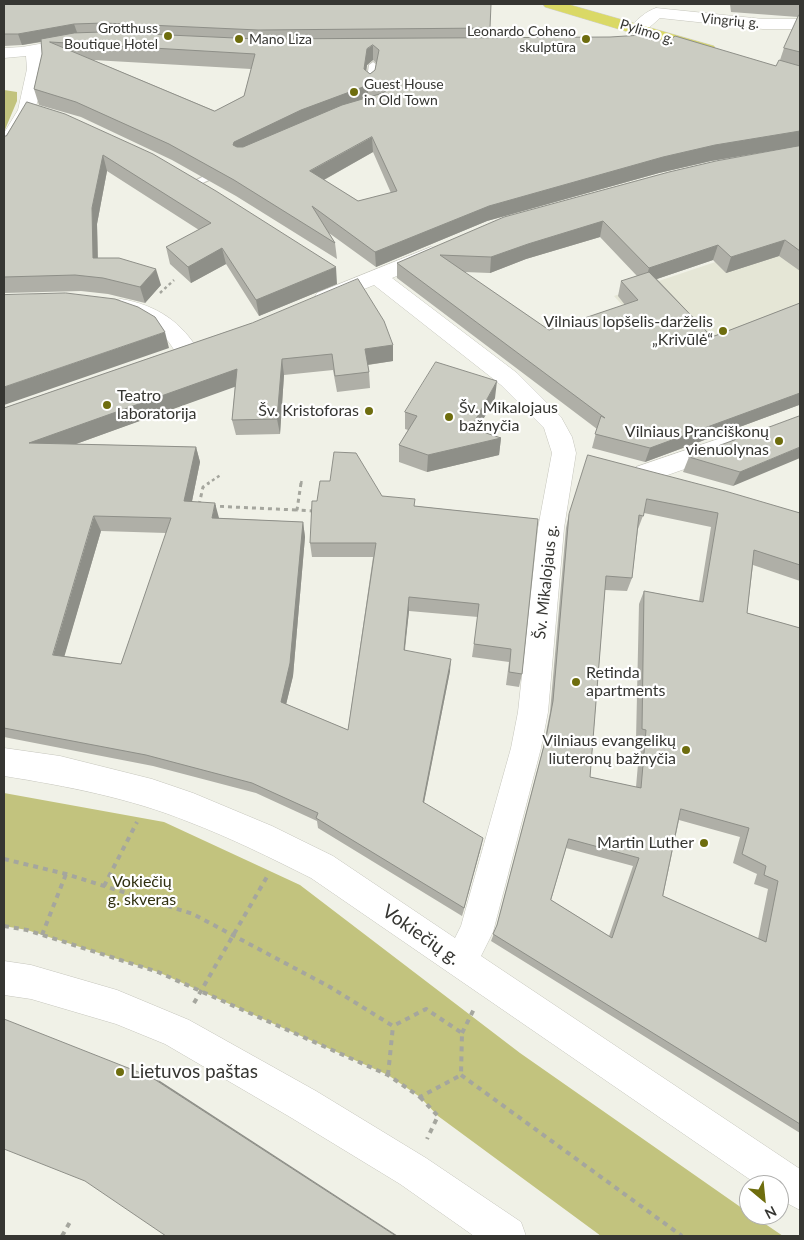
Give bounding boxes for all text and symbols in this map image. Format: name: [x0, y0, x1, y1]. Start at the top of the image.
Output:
street label: Vingrių g.: [700, 10, 760, 32]
street label: Pylimo g.: [618, 16, 676, 48]
place label: Grotthuss Boutique Hotel: [64, 20, 158, 52]
place label: Leonardo Coheno skulptūra: [467, 23, 576, 56]
marker: Grotthuss Boutique Hotel: [162, 30, 174, 42]
place label: Mano Liza: [249, 31, 312, 47]
marker: Mano Liza: [233, 33, 245, 45]
marker: Leonardo Coheno skulptūra: [580, 33, 592, 45]
place label: Guest House in Old Town: [364, 76, 444, 108]
marker: Guest House in Old Town: [348, 86, 360, 98]
place label: Vilniaus lopšelis-darželis „Krivūlė“: [543, 312, 713, 350]
marker: Vilniaus lopšelis-darželis „Krivūlė“: [717, 325, 729, 337]
place label: Teatro laboratorija: [117, 386, 197, 424]
place label: Šv. Mikalojaus bažnyčia: [459, 398, 558, 436]
marker: Teatro laboratorija: [101, 399, 113, 411]
place label: Šv. Kristoforas: [258, 401, 359, 421]
marker: Šv. Kristoforas: [363, 405, 375, 417]
marker: Šv. Mikalojaus bažnyčia: [443, 411, 455, 423]
place label: Vilniaus Pranciškonų vienuolynas: [625, 422, 769, 460]
marker: Vilniaus Pranciškonų vienuolynas: [773, 435, 785, 447]
street label: Šv. Mikalojaus g.: [530, 524, 562, 640]
place label: Retinda apartments: [586, 663, 666, 701]
marker: Retinda apartments: [570, 676, 582, 688]
place label: Vilniaus evangelikų liuteronų bažnyčia: [542, 731, 676, 769]
marker: Vilniaus evangelikų liuteronų bažnyčia: [680, 744, 692, 756]
place label: Martin Luther: [597, 833, 694, 853]
marker: Martin Luther: [698, 837, 710, 849]
park label: Vokiečių g. skveras: [108, 872, 176, 910]
street label: Vokiečių g.: [378, 900, 464, 970]
place label: Lietuvos paštas: [130, 1061, 258, 1083]
marker: Lietuvos paštas: [114, 1066, 126, 1078]
north arrow: [739, 1175, 789, 1225]
text: N: [762, 1203, 780, 1223]

